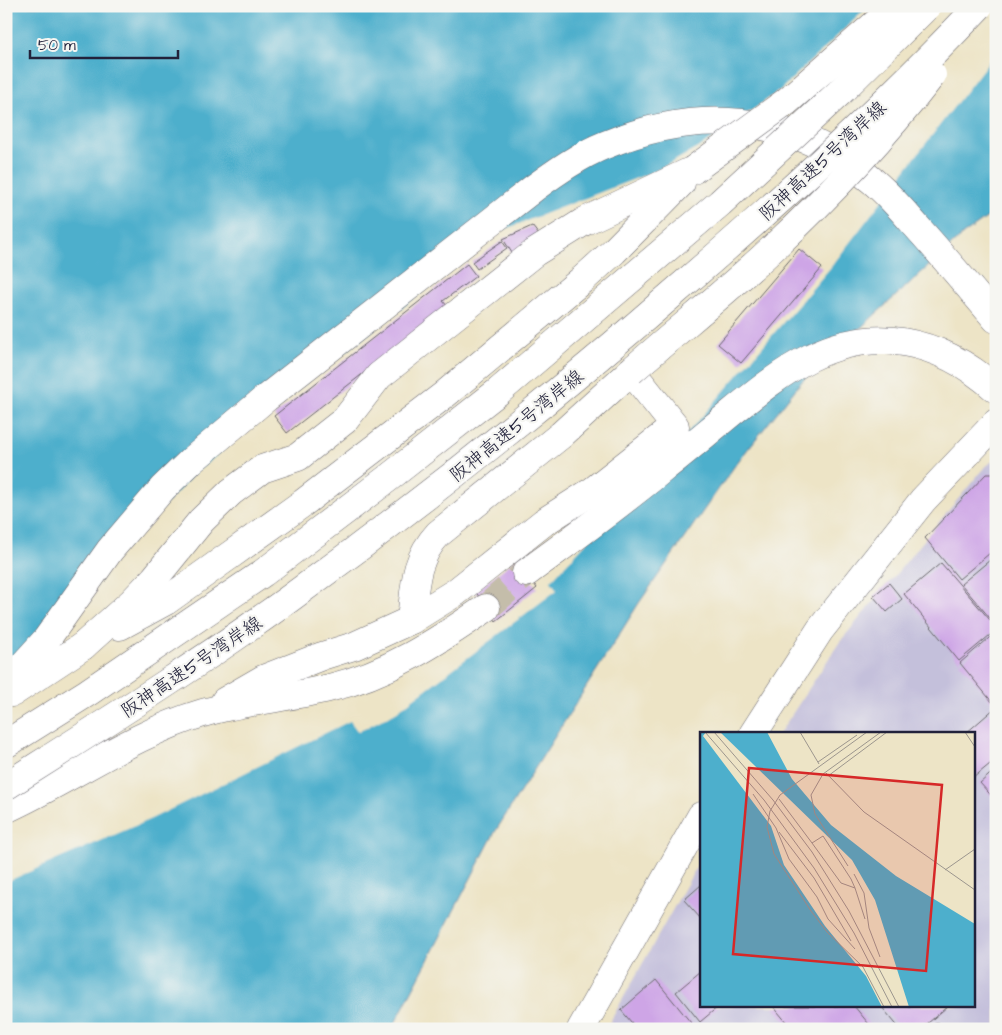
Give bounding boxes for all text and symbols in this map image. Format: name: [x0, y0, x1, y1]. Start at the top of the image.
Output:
scale bar: [30, 28, 178, 60]
text: 50 m: [38, 35, 76, 56]
street label: 阪神高速5号湾岸線: [753, 95, 893, 227]
street label: 阪神高速5号湾岸線: [444, 364, 590, 489]
street label: 阪神高速5号湾岸線: [116, 610, 268, 725]
inset map: [700, 732, 974, 1008]

